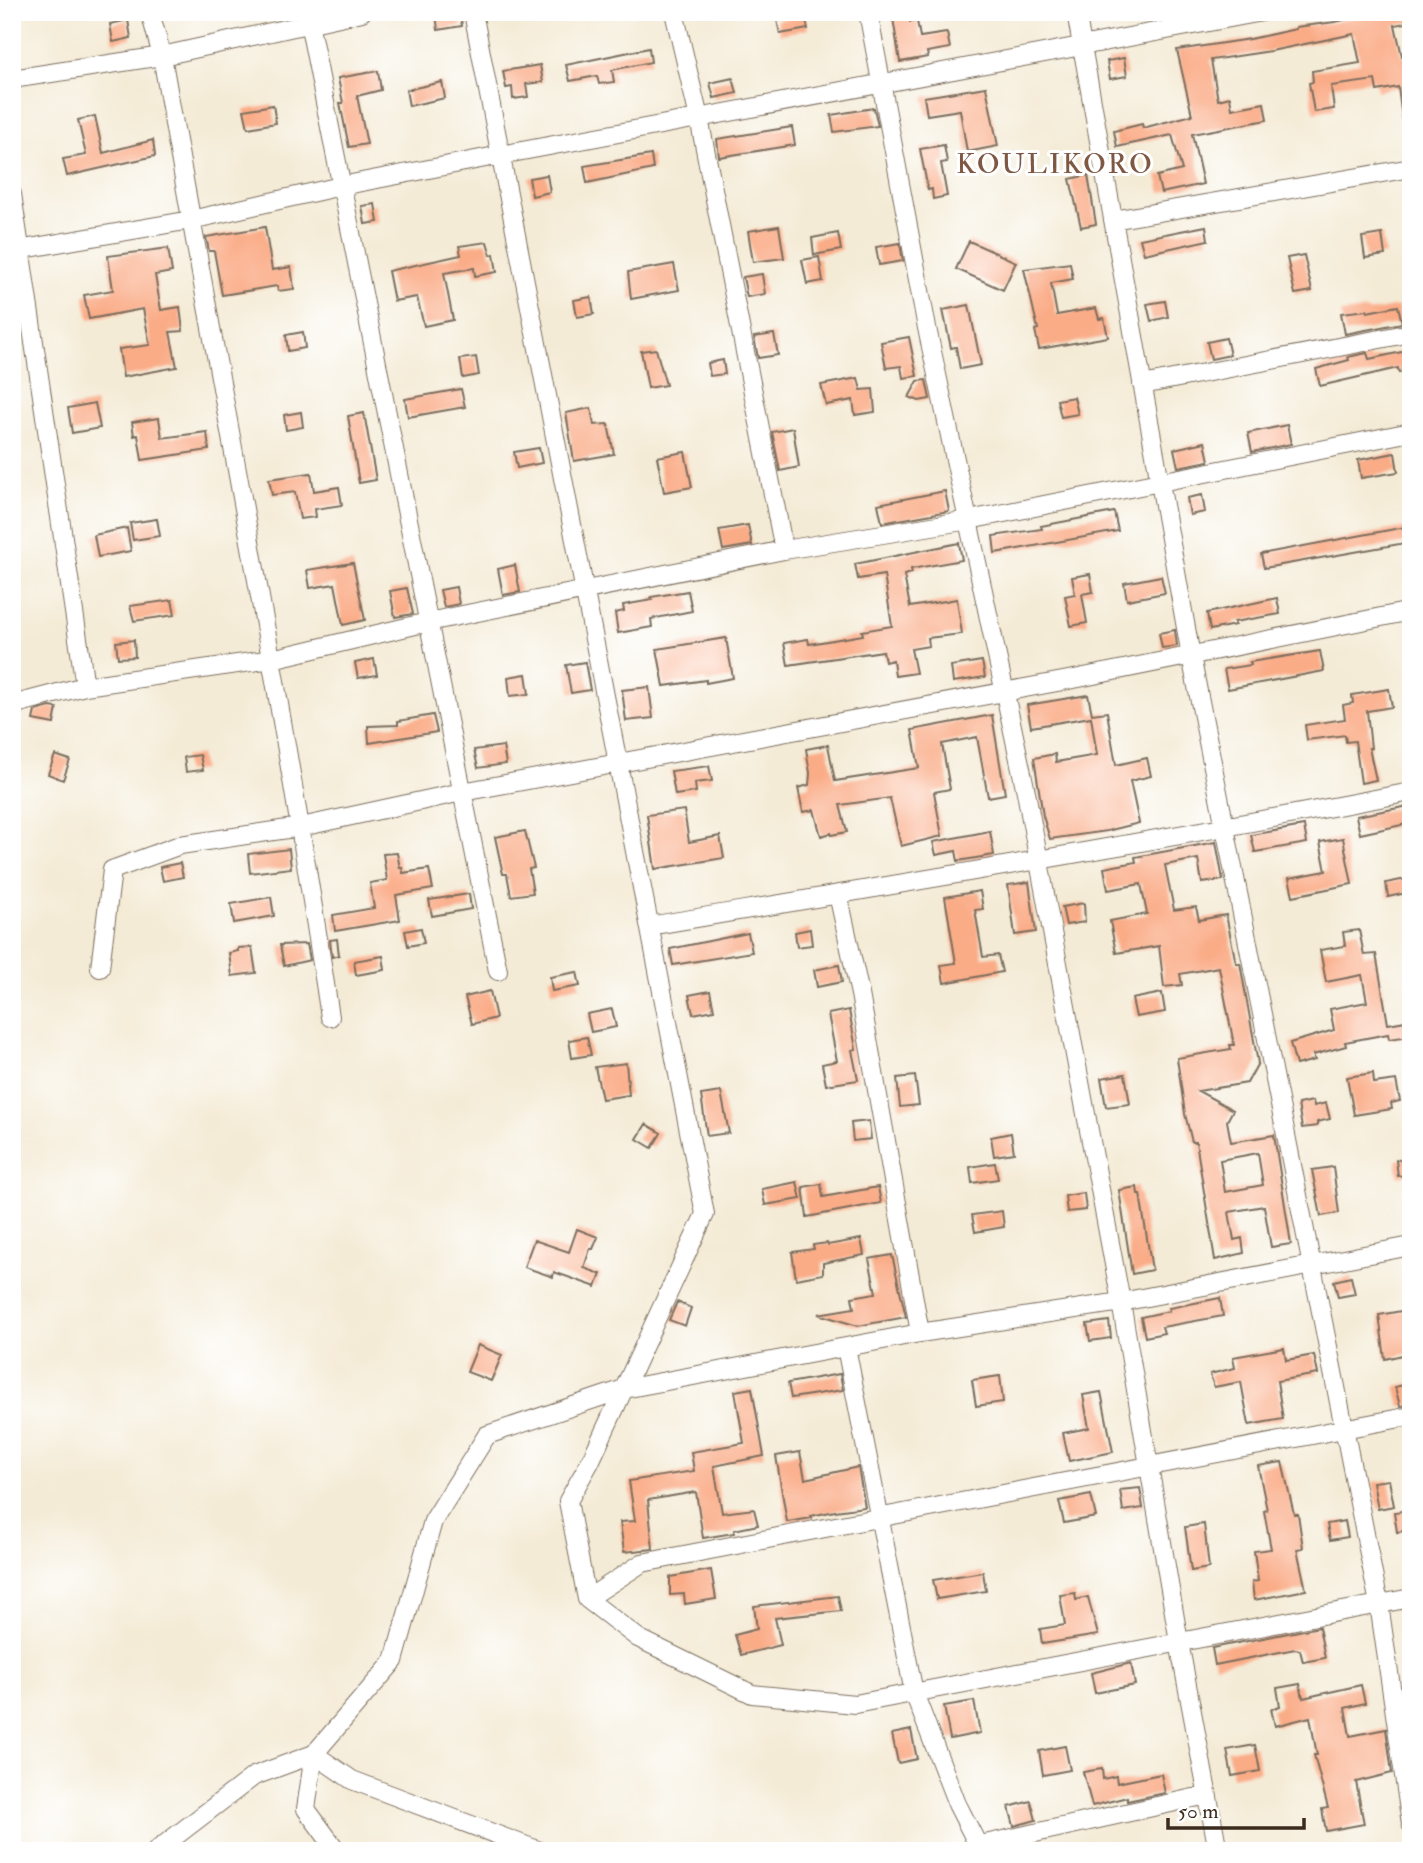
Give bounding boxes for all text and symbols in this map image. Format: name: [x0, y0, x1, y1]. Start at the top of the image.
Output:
district label: KOULIKORO: [956, 147, 1154, 182]
scale bar: [1168, 1786, 1304, 1830]
text: 50 m: [1178, 1798, 1219, 1825]

